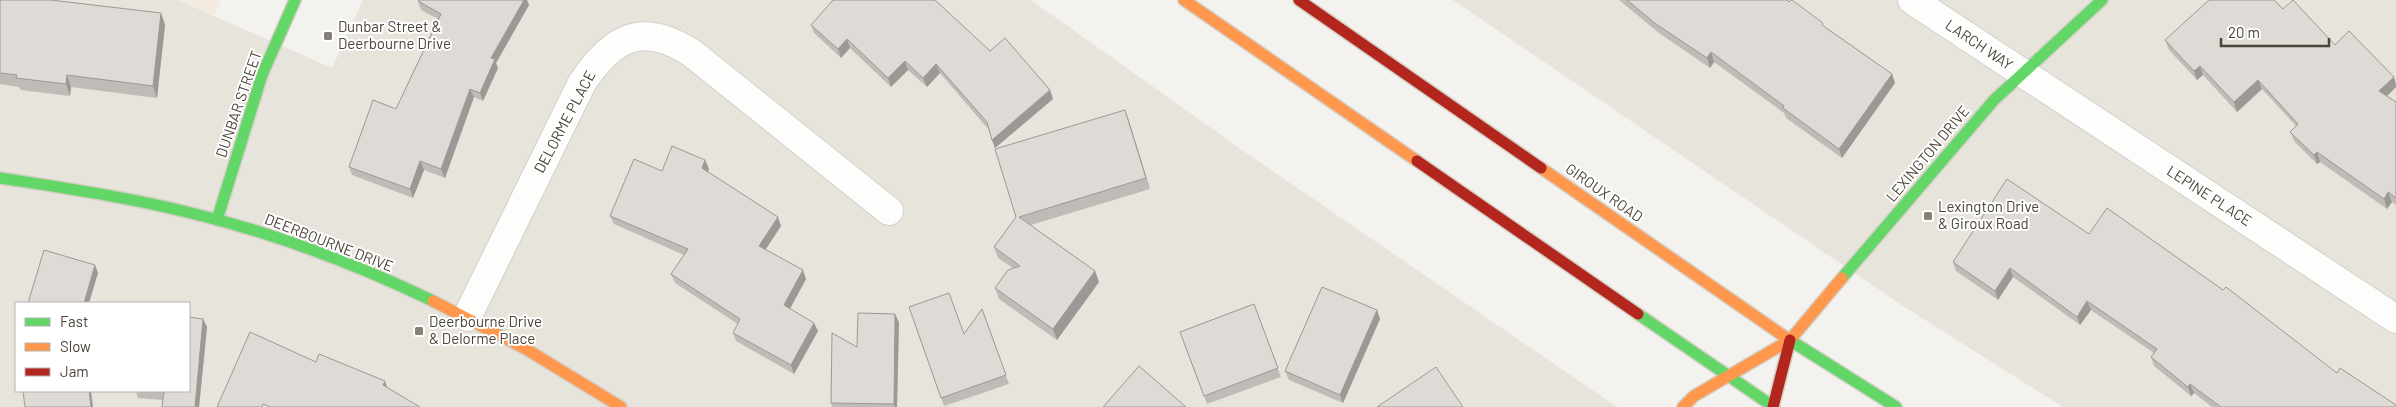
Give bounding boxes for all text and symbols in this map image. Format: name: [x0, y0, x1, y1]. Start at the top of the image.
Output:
street label: LARCH WAY: [1942, 15, 2017, 73]
scale bar: [2221, 15, 2328, 47]
place label: Dunbar Street & Deerbourne Drive: [338, 17, 451, 52]
text: 20 m: [2228, 23, 2260, 41]
marker: Dunbar Street & Deerbourne Drive: [322, 30, 334, 42]
street label: DUNBAR STREET: [211, 48, 265, 160]
street label: DELORME PLACE: [530, 67, 599, 176]
street label: LEXINGTON DRIVE: [1882, 102, 1973, 205]
street label: GIROUX ROAD: [1563, 159, 1647, 225]
street label: LEPINE PLACE: [2164, 161, 2255, 229]
place label: Lexington Drive & Giroux Road: [1938, 197, 2039, 232]
street label: DEERBOURNE DRIVE: [263, 209, 396, 275]
marker: Lexington Drive & Giroux Road: [1922, 210, 1934, 222]
legend: [15, 302, 190, 392]
text: Fast: [60, 312, 88, 330]
place label: Deerbourne Drive & Delorme Place: [429, 312, 542, 347]
marker: Deerbourne Drive & Delorme Place: [413, 325, 425, 337]
text: Slow: [60, 337, 91, 355]
text: Jam: [60, 362, 89, 380]

